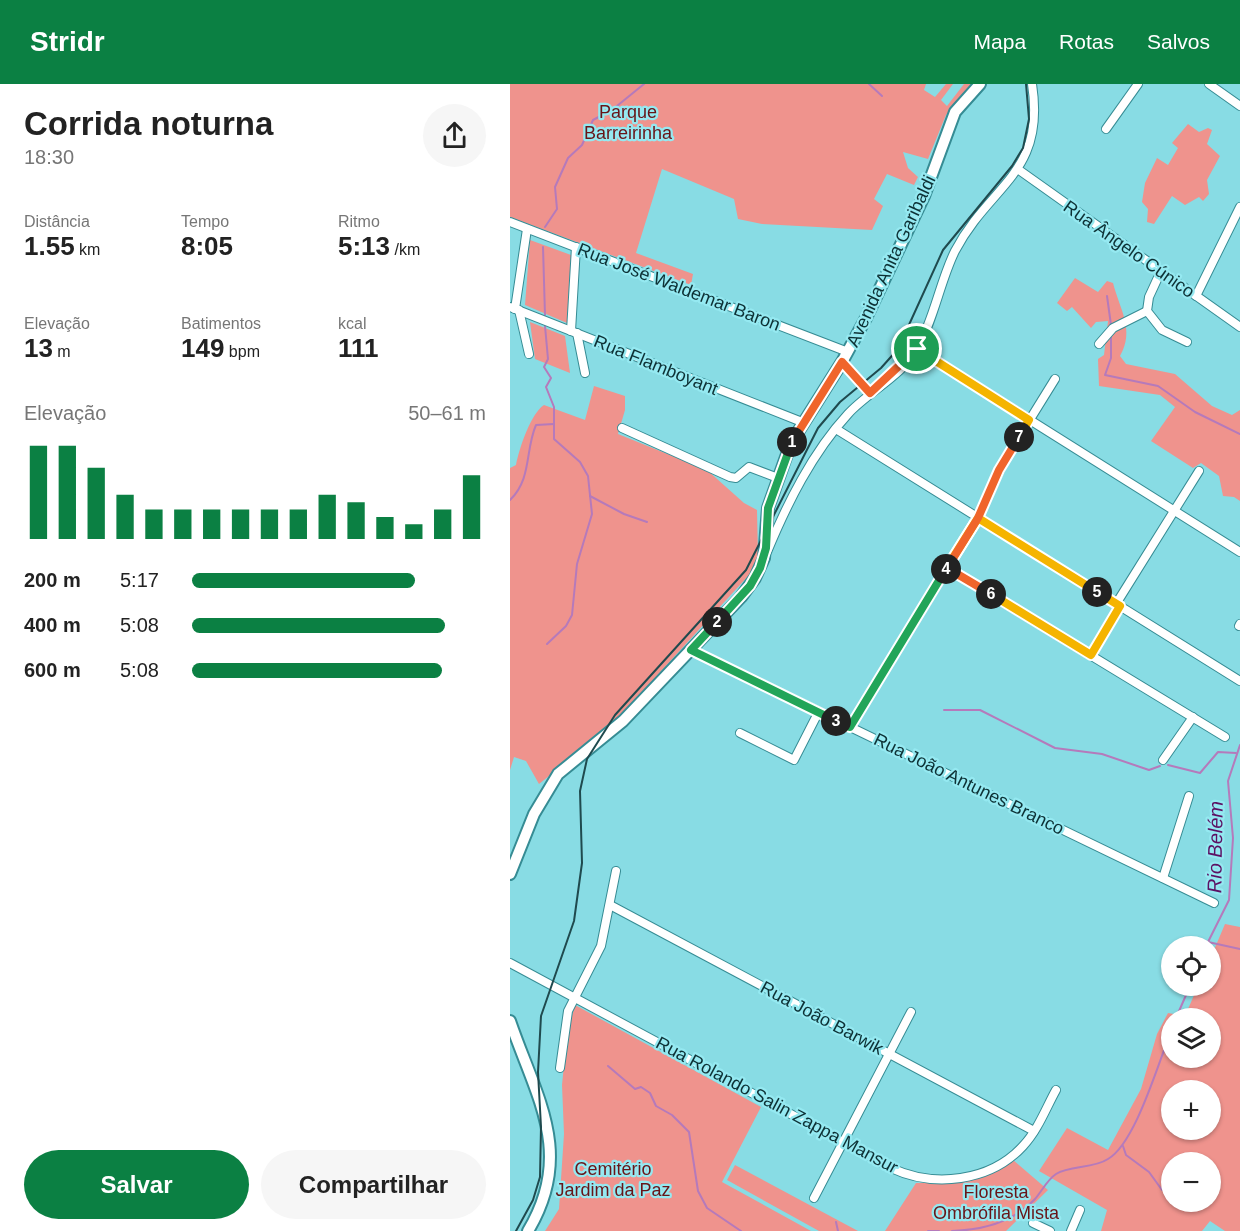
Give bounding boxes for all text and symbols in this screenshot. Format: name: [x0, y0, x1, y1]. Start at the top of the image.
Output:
text: Stridr: [30, 26, 105, 57]
text: Mapa: [974, 30, 1026, 53]
text: Rotas: [1059, 30, 1114, 53]
text: Salvos: [1147, 30, 1210, 53]
park label: Parque Barreirinha: [584, 102, 673, 143]
button: share: [423, 104, 486, 167]
text: Corrida noturna: [24, 105, 273, 142]
text: 18:30: [24, 146, 74, 168]
street label: Avenida Anita Garibaldi: [842, 172, 940, 350]
street label: Rua Ângelo Cúnico: [1060, 196, 1198, 302]
text: Distância: [24, 213, 90, 230]
text: Tempo: [181, 213, 229, 230]
text: Ritmo: [338, 213, 380, 230]
text: 1.55: [24, 231, 75, 261]
text: 8:05: [181, 231, 233, 261]
text: 5:13: [338, 231, 390, 261]
street label: Rua José Waldemar Baron: [575, 239, 783, 335]
text: km: [75, 241, 100, 258]
text: /km: [390, 241, 420, 258]
text: Elevação: [24, 315, 90, 332]
text: Batimentos: [181, 315, 261, 332]
text: kcal: [338, 315, 366, 332]
pin: [891, 323, 942, 374]
street label: Rua Flamboyant: [591, 331, 721, 399]
icon: arrive: [900, 332, 933, 365]
text: 13: [24, 333, 53, 363]
text: 149: [181, 333, 224, 363]
text: 111: [338, 333, 379, 363]
text: m: [53, 343, 71, 360]
text: bpm: [224, 343, 260, 360]
text: Elevação: [24, 402, 106, 424]
text: 50–61 m: [408, 402, 486, 424]
pin: 7: [1004, 422, 1034, 452]
pin: 1: [777, 427, 807, 457]
text: 7: [1015, 428, 1023, 445]
text: 1: [788, 433, 796, 450]
pin: 4: [931, 554, 961, 584]
text: 4: [942, 560, 950, 577]
text: 200 m: [24, 569, 81, 591]
text: 5:17: [120, 569, 159, 591]
pin: 5: [1082, 577, 1112, 607]
pin: 6: [976, 579, 1006, 609]
text: 5: [1093, 583, 1101, 600]
text: 6: [987, 585, 995, 602]
pin: 2: [702, 607, 732, 637]
text: 2: [713, 613, 721, 630]
text: 400 m: [24, 614, 81, 636]
text: 5:08: [120, 614, 159, 636]
text: 600 m: [24, 659, 81, 681]
text: 5:08: [120, 659, 159, 681]
pin: 3: [821, 706, 851, 736]
text: 3: [832, 712, 840, 729]
street label: Rua João Antunes Branco: [871, 729, 1067, 839]
water label: Rio Belém: [1203, 801, 1227, 893]
map controls: [1161, 936, 1221, 1212]
button: locate: [1161, 936, 1221, 996]
street label: Rua João Barwik: [757, 977, 888, 1059]
button: layers: [1161, 1008, 1221, 1068]
street label: Rua Rolando Salin Zappa Mansur: [653, 1033, 901, 1177]
button: +: [1161, 1080, 1221, 1140]
button: Salvar: [24, 1150, 249, 1219]
button: Compartilhar: [261, 1150, 486, 1219]
button: −: [1161, 1152, 1221, 1212]
park label: Cemitério Jardim da Paz: [555, 1159, 671, 1200]
park label: Floresta Ombrófila Mista: [933, 1182, 1060, 1223]

